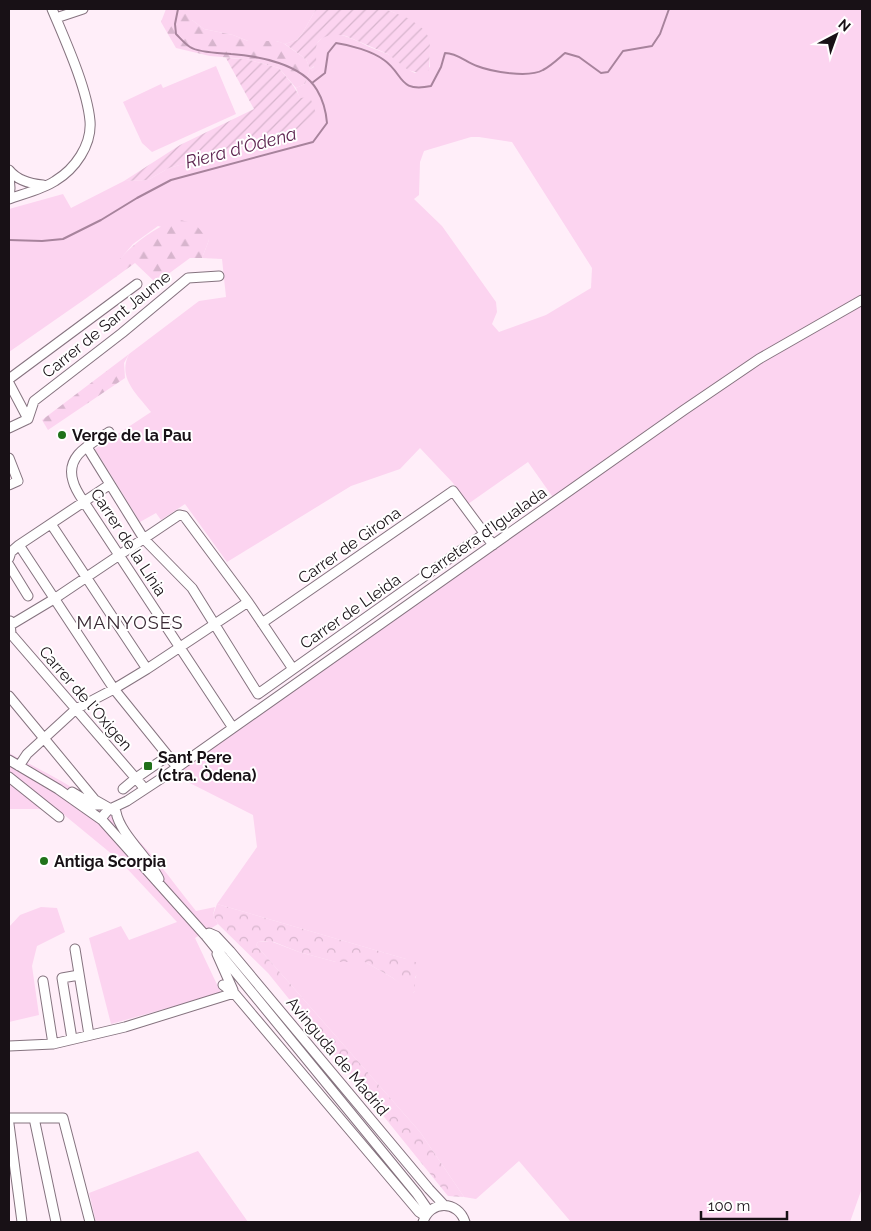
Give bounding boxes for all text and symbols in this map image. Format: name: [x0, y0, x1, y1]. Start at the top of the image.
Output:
north arrow: [811, 10, 861, 60]
text: N: [835, 16, 854, 35]
water label: Riera d'Òdena: [183, 122, 299, 172]
street label: Carrer de Sant Jaume: [38, 267, 174, 382]
place label: Verge de la Pau: [72, 426, 192, 445]
marker: Verge de la Pau: [56, 429, 68, 441]
street label: Carretera d'Igualada: [416, 483, 550, 584]
street label: Carrer de la Línia: [87, 485, 170, 600]
street label: Carrer de Girona: [294, 503, 404, 588]
street label: Carrer de Lleida: [296, 570, 404, 653]
district label: MANYOSES: [77, 612, 183, 633]
street label: Carrer de l'Oxigen: [35, 642, 136, 754]
place label: Sant Pere (ctra. Òdena): [158, 748, 256, 785]
marker: Sant Pere (ctra. Òdena): [142, 760, 154, 772]
place label: Antiga Scorpia: [54, 852, 166, 871]
marker: Antiga Scorpia: [38, 855, 50, 867]
street label: Avinguda de Madrid: [282, 993, 393, 1119]
scale bar: [701, 1188, 787, 1220]
text: 100 m: [708, 1197, 750, 1215]

